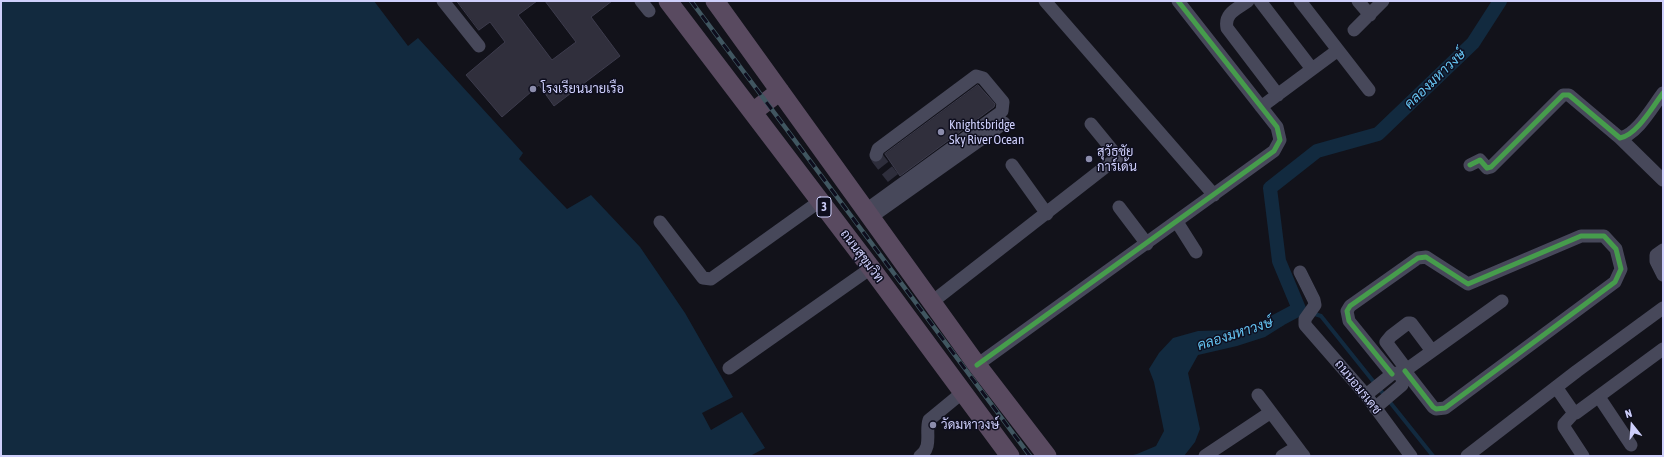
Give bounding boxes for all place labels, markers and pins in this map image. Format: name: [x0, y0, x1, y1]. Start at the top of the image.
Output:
place label: โรงเรียนนายเรือ: [541, 81, 624, 97]
marker: โรงเรียนนายเรือ: [528, 84, 538, 94]
place label: Knightsbridge Sky River Ocean: [949, 117, 1024, 148]
marker: Knightsbridge Sky River Ocean: [936, 127, 946, 137]
place label: สุวัธชัย การ์เด้น: [1097, 144, 1137, 175]
marker: สุวัธชัย การ์เด้น: [1084, 154, 1094, 164]
place label: วัดมหาวงษ์: [941, 417, 999, 433]
marker: วัดมหาวงษ์: [928, 420, 938, 430]

